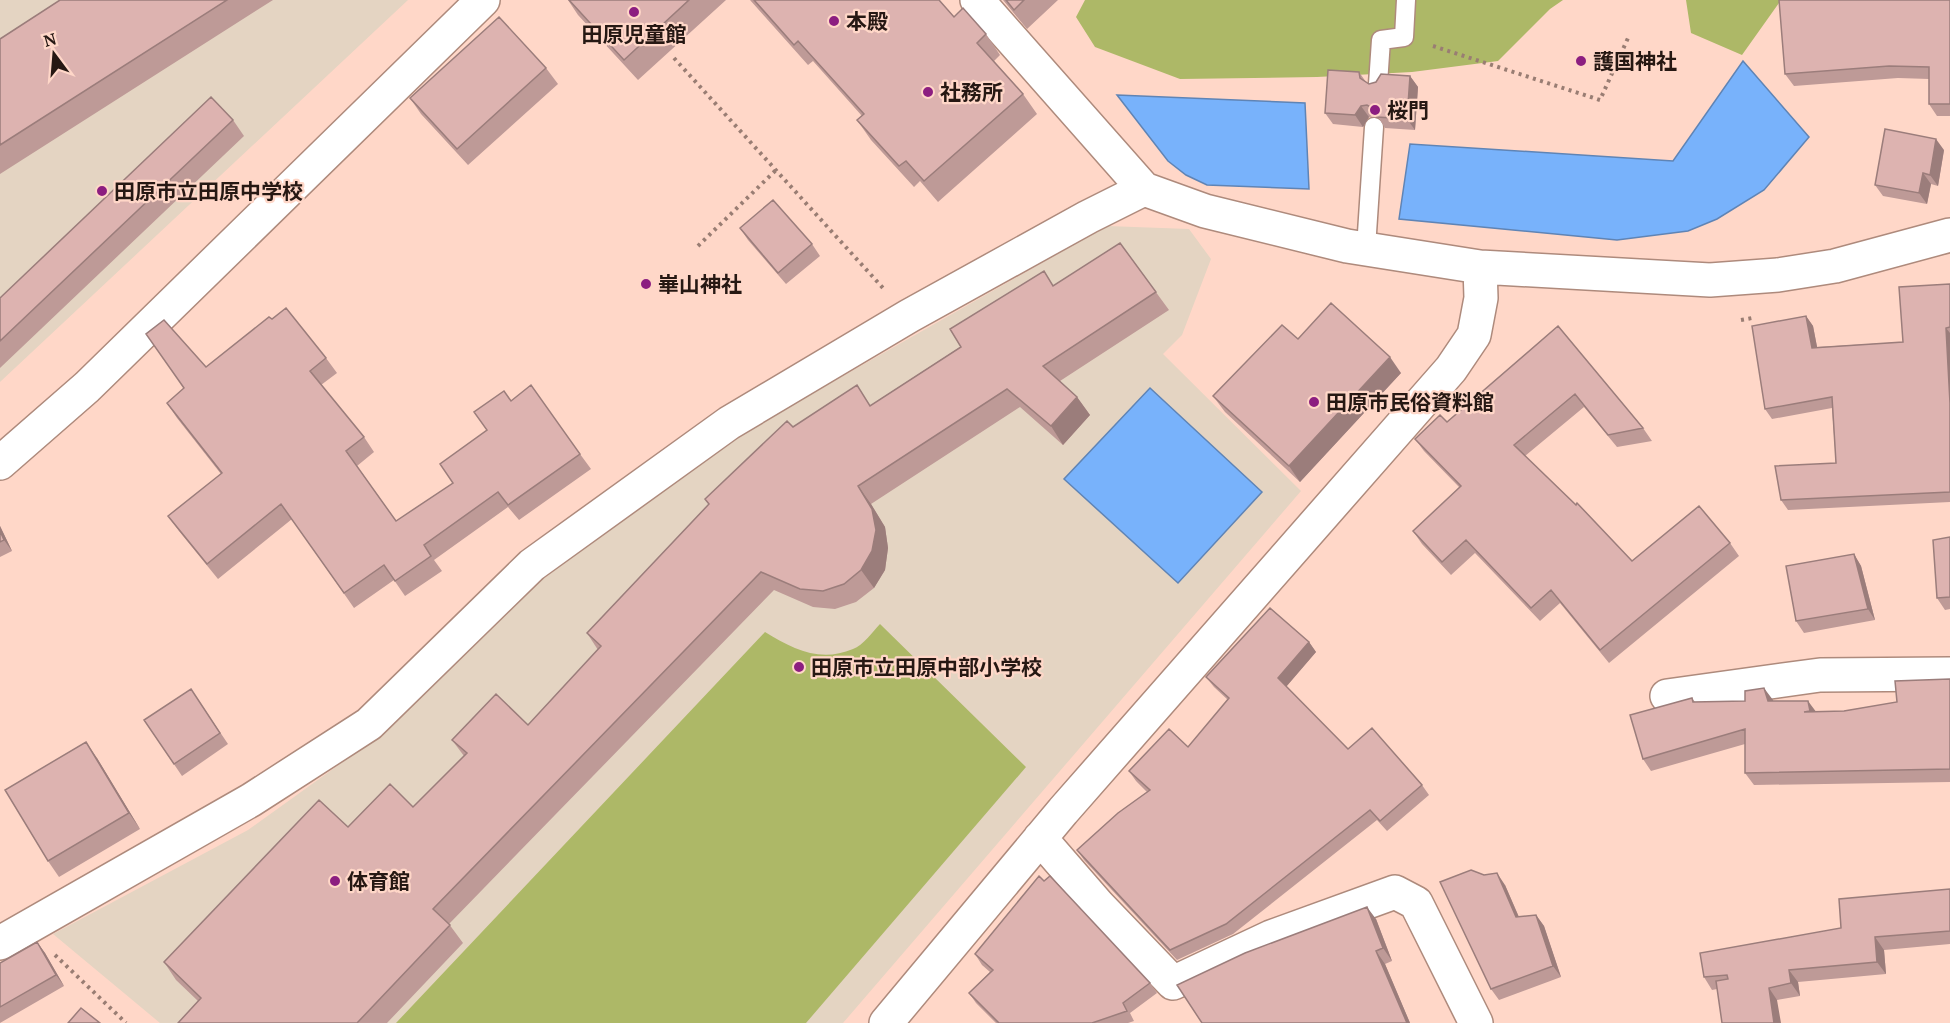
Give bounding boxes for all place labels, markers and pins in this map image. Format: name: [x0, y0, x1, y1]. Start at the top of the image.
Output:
marker: 田原児童館: [627, 5, 641, 19]
place label: 本殿: [846, 7, 888, 35]
marker: 本殿: [827, 14, 841, 28]
place label: 田原児童館: [582, 20, 687, 48]
place label: 護国神社: [1593, 47, 1677, 75]
marker: 護国神社: [1574, 54, 1588, 68]
place label: 社務所: [940, 78, 1003, 106]
marker: 社務所: [921, 85, 935, 99]
place label: 桜門: [1387, 96, 1429, 124]
marker: 桜門: [1368, 103, 1382, 117]
place label: 田原市立田原中学校: [114, 177, 303, 205]
marker: 田原市立田原中学校: [95, 184, 109, 198]
place label: 崋山神社: [658, 270, 742, 298]
marker: 崋山神社: [639, 277, 653, 291]
place label: 田原市民俗資料館: [1326, 388, 1494, 416]
marker: 田原市民俗資料館: [1307, 395, 1321, 409]
place label: 田原市立田原中部小学校: [811, 653, 1042, 681]
marker: 田原市立田原中部小学校: [792, 660, 806, 674]
place label: 体育館: [347, 867, 410, 895]
marker: 体育館: [328, 874, 342, 888]

